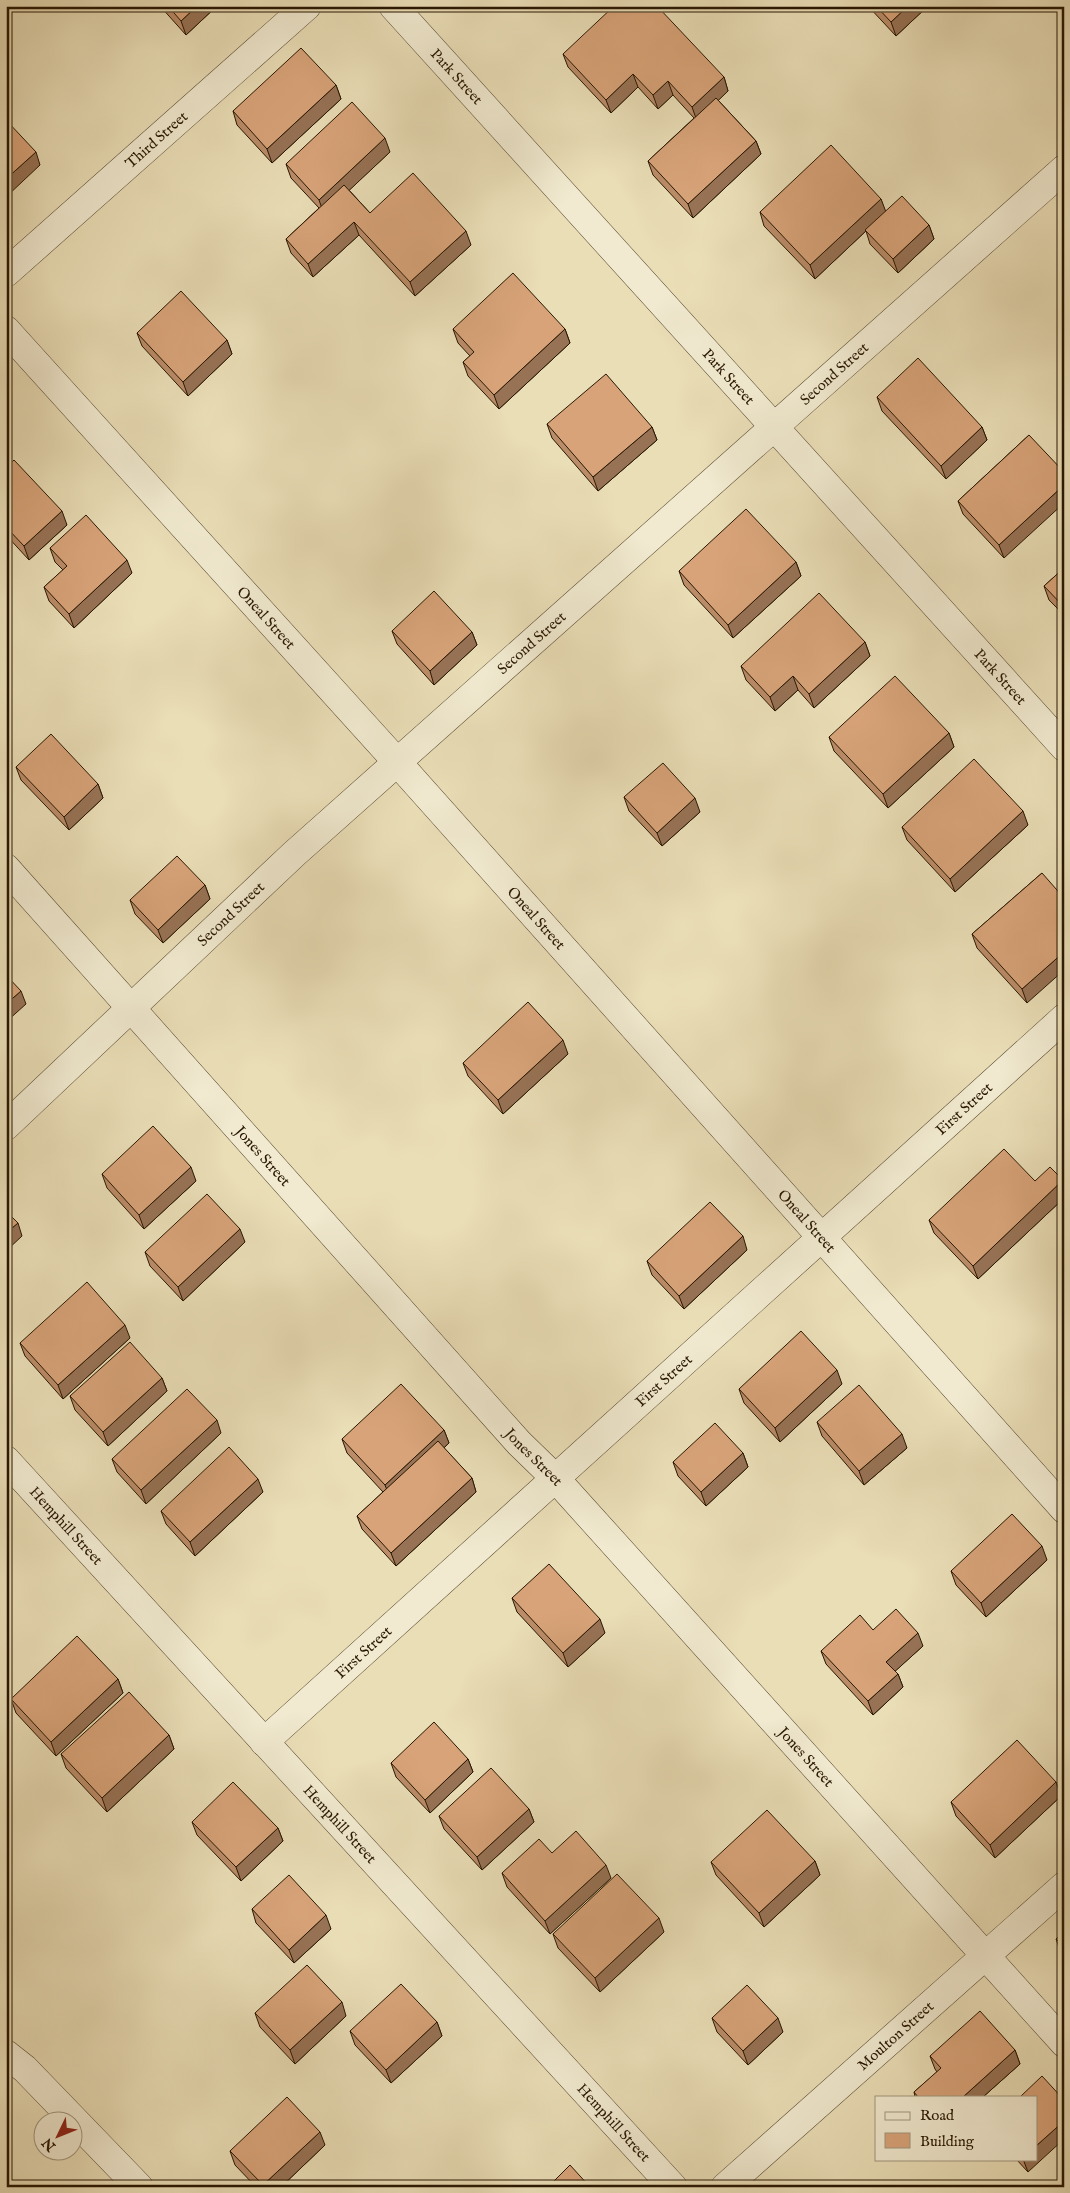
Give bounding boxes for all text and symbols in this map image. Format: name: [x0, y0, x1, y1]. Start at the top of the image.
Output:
street label: Park Street: [426, 45, 487, 109]
street label: Third Street: [122, 107, 192, 173]
street label: Second Street: [796, 338, 873, 409]
street label: Park Street: [698, 345, 758, 409]
street label: Oneal Street: [233, 582, 299, 653]
street label: Second Street: [493, 608, 570, 679]
street label: Park Street: [970, 645, 1030, 709]
street label: Second Street: [193, 878, 269, 951]
street label: Oneal Street: [503, 883, 569, 954]
street label: First Street: [932, 1078, 997, 1139]
street label: Jones Street: [229, 1121, 294, 1190]
street label: Oneal Street: [773, 1186, 840, 1257]
street label: First Street: [632, 1350, 696, 1411]
street label: Jones Street: [499, 1423, 567, 1490]
street label: Hemphill Street: [25, 1483, 107, 1569]
street label: First Street: [331, 1622, 396, 1683]
street label: Jones Street: [772, 1722, 838, 1791]
street label: Hemphill Street: [299, 1781, 380, 1868]
street label: Moulton Street: [854, 1997, 938, 2075]
street label: Hemphill Street: [573, 2079, 654, 2166]
legend: [875, 2096, 1038, 2160]
text: Road: [920, 2106, 955, 2125]
north arrow: [32, 2110, 82, 2160]
text: Building: [920, 2132, 975, 2151]
text: N: [39, 2134, 61, 2155]

